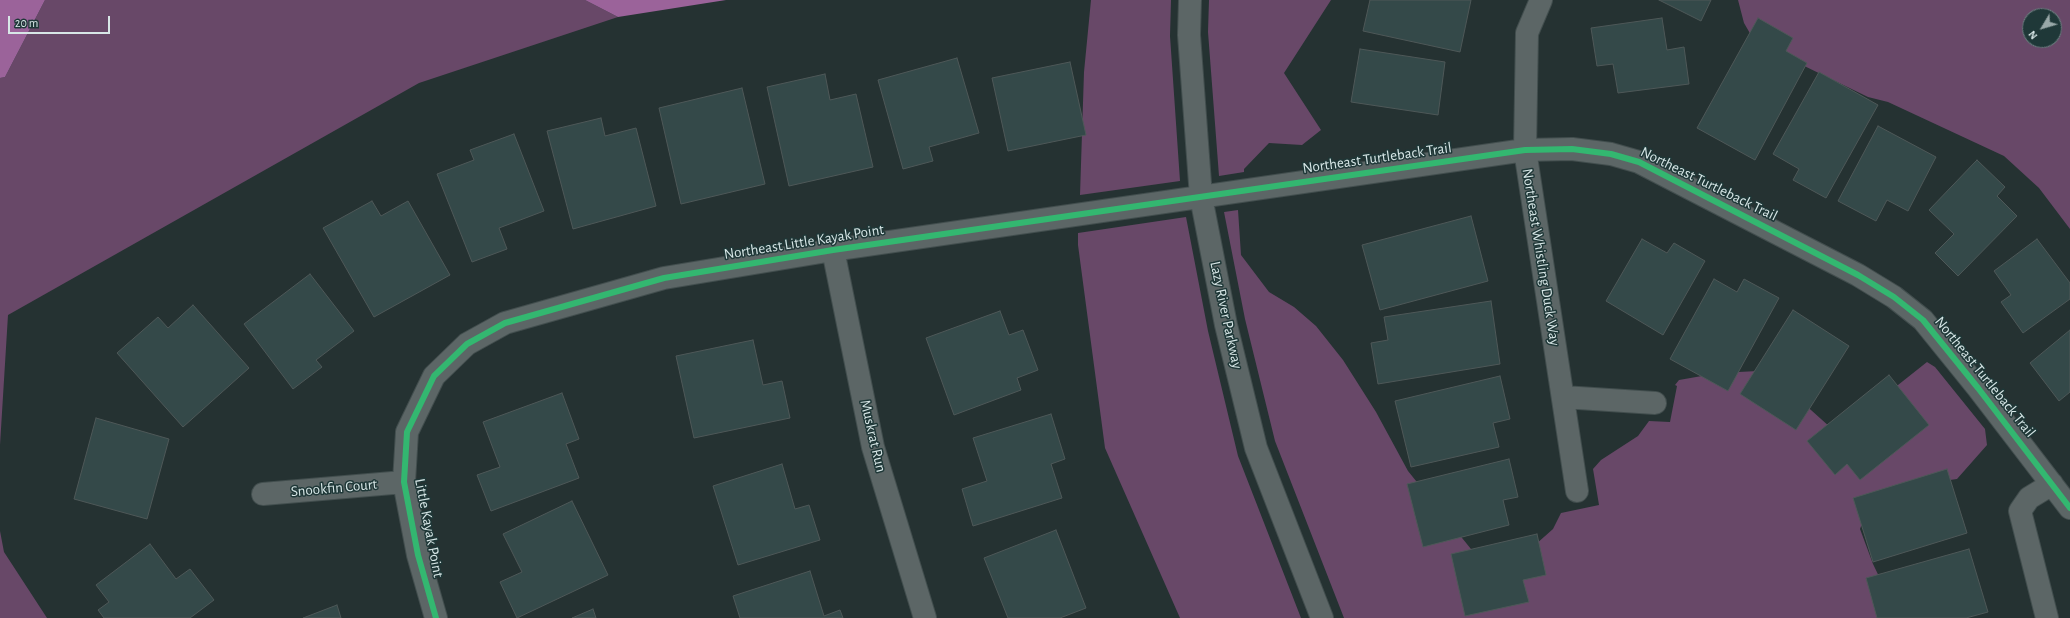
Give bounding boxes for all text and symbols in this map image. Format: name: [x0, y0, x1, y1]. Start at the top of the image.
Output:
scale bar: [10, 8, 112, 34]
north arrow: [2022, 8, 2062, 48]
text: 20 m: [15, 17, 38, 29]
text: N: [2026, 29, 2040, 41]
street label: Northeast Turtleback Trail: [1301, 139, 1453, 177]
street label: Northeast Turtleback Trail: [1638, 143, 1780, 225]
street label: Northeast Whistling Duck Way: [1518, 167, 1564, 347]
street label: Northeast Little Kayak Point: [723, 220, 885, 264]
street label: Lazy River Parkway: [1206, 260, 1246, 370]
street label: Northeast Turtleback Trail: [1931, 313, 2039, 441]
street label: Muskrat Run: [856, 398, 890, 474]
street label: Snookfin Court: [290, 475, 378, 501]
street label: Little Kayak Point: [411, 477, 447, 579]

